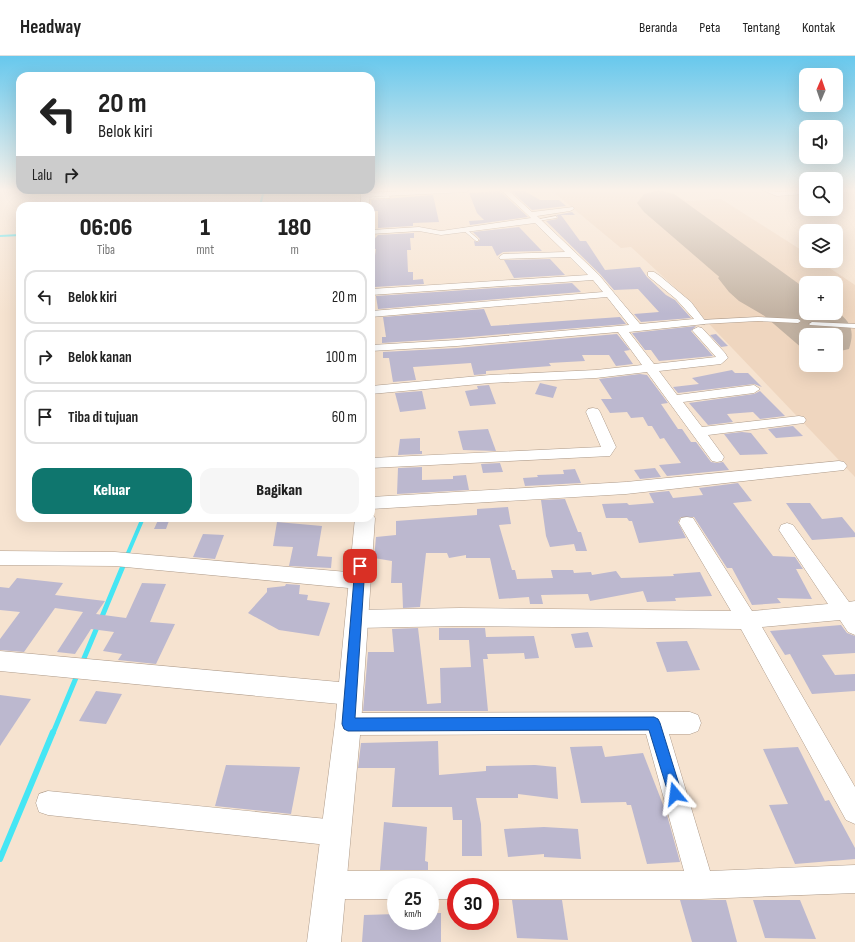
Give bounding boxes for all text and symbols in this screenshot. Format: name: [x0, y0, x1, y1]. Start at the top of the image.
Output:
text: Headway: [20, 16, 81, 39]
text: Beranda: [639, 19, 677, 36]
text: Peta: [699, 19, 720, 36]
text: Tentang: [742, 19, 780, 36]
text: Kontak: [802, 19, 835, 36]
north arrow: [799, 68, 843, 112]
map controls: [799, 68, 843, 372]
text: 20 m: [98, 87, 147, 120]
icon: left: [32, 88, 84, 140]
button: sound: [799, 120, 843, 164]
text: Belok kiri: [98, 121, 153, 142]
icon: right: [60, 164, 82, 186]
text: Lalu: [32, 166, 52, 185]
button: search: [799, 172, 843, 216]
text: 06:06: [80, 213, 132, 242]
text: 1: [200, 213, 210, 242]
text: 180: [278, 213, 311, 242]
button: layers: [799, 224, 843, 268]
text: Tiba: [97, 242, 115, 258]
text: mnt: [196, 242, 214, 258]
text: m: [290, 242, 299, 258]
button: +: [799, 276, 843, 320]
icon: left: [34, 286, 56, 308]
text: Belok kiri: [68, 288, 117, 307]
text: 20 m: [332, 288, 357, 307]
button: −: [799, 328, 843, 372]
icon: right: [34, 346, 56, 368]
text: Belok kanan: [68, 348, 132, 367]
text: 100 m: [326, 348, 357, 367]
icon: arrive: [34, 406, 56, 428]
text: Tiba di tujuan: [68, 408, 138, 427]
text: 60 m: [332, 408, 357, 427]
button: Keluar: [32, 468, 192, 514]
button: Bagikan: [200, 468, 359, 514]
pin: [343, 549, 377, 583]
icon: arrive: [349, 555, 371, 577]
position arrow: [654, 773, 696, 815]
speed limit sign: 30: [447, 878, 499, 930]
text: 25: [404, 887, 422, 911]
text: km/h: [404, 908, 422, 920]

